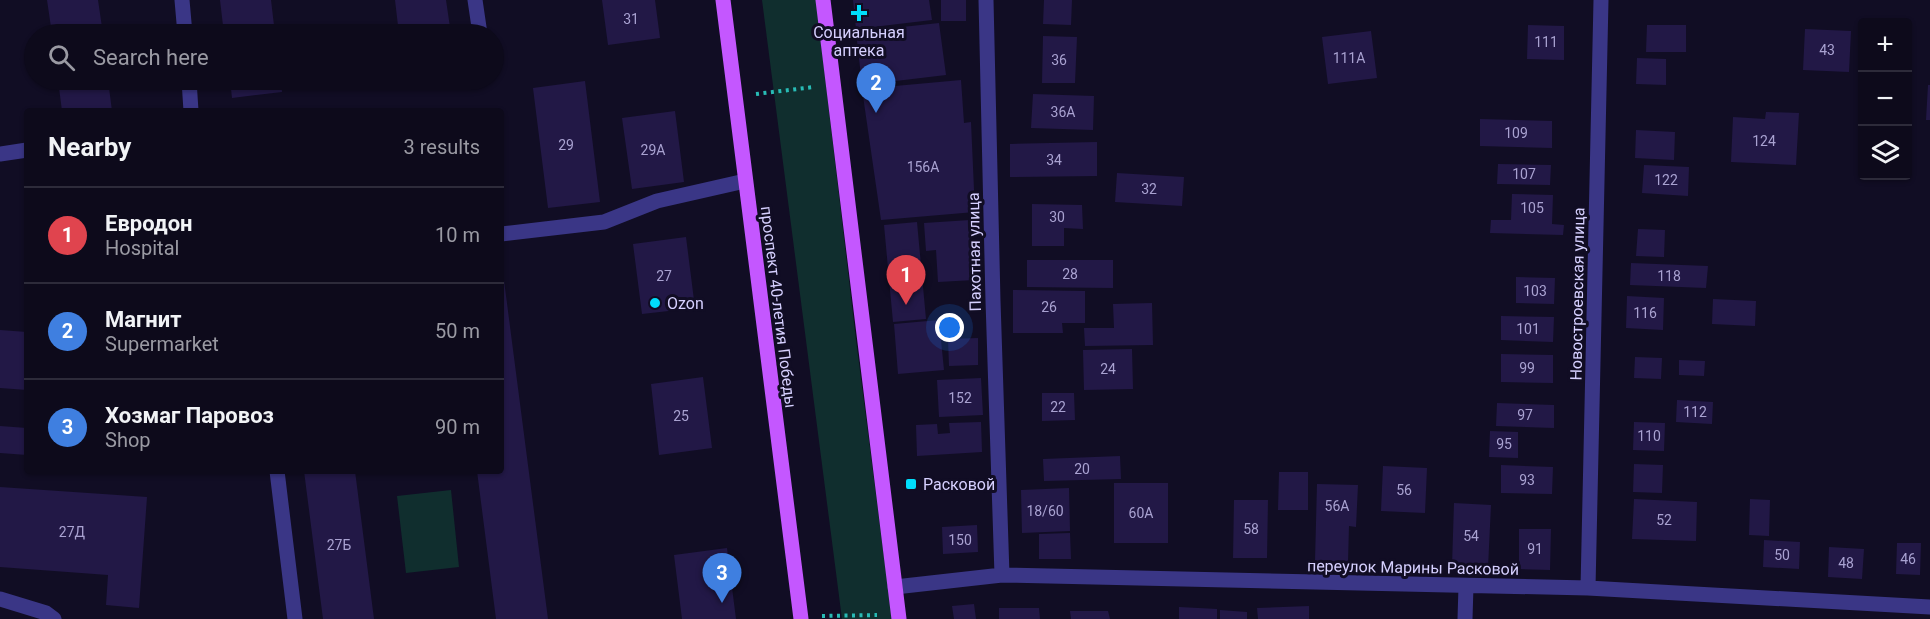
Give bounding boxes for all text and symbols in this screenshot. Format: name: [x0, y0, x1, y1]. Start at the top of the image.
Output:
marker: Социальная аптека: [852, 6, 866, 20]
house number: 31: [623, 11, 639, 27]
map controls: [1858, 18, 1912, 180]
button: +: [1858, 18, 1912, 72]
place label: Социальная аптека: [813, 23, 905, 60]
search box: [24, 24, 504, 90]
house number: 111: [1534, 34, 1558, 50]
icon: search: [45, 41, 78, 74]
house number: 43: [1819, 42, 1835, 58]
text: Search here: [93, 45, 209, 70]
house number: 111А: [1333, 50, 1365, 66]
house number: 36: [1051, 52, 1067, 68]
pin: 2: [856, 63, 896, 113]
button: −: [1858, 72, 1912, 126]
house number: 36А: [1051, 104, 1075, 120]
house number: 109: [1504, 125, 1528, 141]
button: layers: [1858, 126, 1912, 180]
text: Nearby: [48, 132, 131, 162]
house number: 124: [1752, 133, 1776, 149]
text: 3 results: [404, 135, 480, 159]
house number: 29: [558, 137, 574, 153]
house number: 29А: [641, 142, 665, 158]
house number: 34: [1046, 152, 1062, 168]
house number: 156А: [907, 159, 939, 175]
house number: 107: [1512, 166, 1536, 182]
house number: 122: [1654, 172, 1678, 188]
house number: 32: [1141, 181, 1157, 197]
street label: Пахотная улица: [964, 192, 985, 312]
house number: 105: [1520, 200, 1544, 216]
street label: проспект 40-летия Победы: [757, 205, 800, 409]
street label: Новостроевская улица: [1566, 207, 1589, 381]
house number: 30: [1049, 209, 1065, 225]
text: Евродон: [105, 211, 193, 236]
text: 1: [62, 223, 73, 247]
text: 10 m: [435, 223, 480, 247]
text: Hospital: [105, 236, 179, 260]
pin: 1: [886, 256, 926, 305]
house number: 28: [1062, 266, 1078, 282]
house number: 27: [656, 268, 672, 284]
house number: 118: [1657, 268, 1681, 284]
house number: 103: [1523, 283, 1547, 299]
place label: Ozon: [667, 294, 704, 313]
marker: Ozon: [648, 296, 662, 310]
house number: 26: [1041, 299, 1057, 315]
house number: 116: [1633, 305, 1657, 321]
text: Магнит: [105, 307, 181, 332]
your location: [935, 313, 964, 342]
text: 2: [62, 319, 73, 343]
text: 50 m: [435, 319, 480, 343]
house number: 101: [1516, 321, 1540, 337]
text: Supermarket: [105, 332, 219, 356]
house number: 99: [1519, 360, 1535, 376]
house number: 24: [1100, 361, 1116, 377]
house number: 152: [948, 390, 972, 406]
house number: 22: [1050, 399, 1066, 415]
text: Хозмаг Паровоз: [105, 403, 274, 428]
house number: 112: [1683, 404, 1707, 420]
house number: 97: [1517, 407, 1533, 423]
house number: 25: [673, 408, 689, 424]
text: 3: [62, 415, 73, 439]
text: 90 m: [435, 415, 480, 439]
text: Shop: [105, 428, 151, 452]
house number: 110: [1637, 428, 1661, 444]
house number: 95: [1496, 436, 1512, 452]
house number: 20: [1074, 461, 1090, 477]
house number: 93: [1519, 472, 1535, 488]
place label: Расковой: [923, 475, 995, 494]
marker: Расковой: [904, 477, 918, 491]
house number: 56: [1396, 482, 1412, 498]
house number: 56А: [1325, 498, 1349, 514]
house number: 18/60: [1026, 503, 1064, 519]
house number: 60А: [1129, 505, 1153, 521]
house number: 52: [1656, 512, 1672, 528]
house number: 58: [1243, 521, 1259, 537]
house number: 27Д: [59, 524, 86, 540]
house number: 54: [1463, 528, 1479, 544]
house number: 150: [948, 532, 972, 548]
house number: 27Б: [327, 537, 351, 553]
house number: 91: [1527, 541, 1543, 557]
house number: 50: [1774, 547, 1790, 563]
house number: 46: [1900, 551, 1916, 567]
pin: 3: [702, 554, 742, 603]
house number: 48: [1838, 555, 1854, 571]
street label: переулок Марины Расковой: [1307, 556, 1519, 579]

